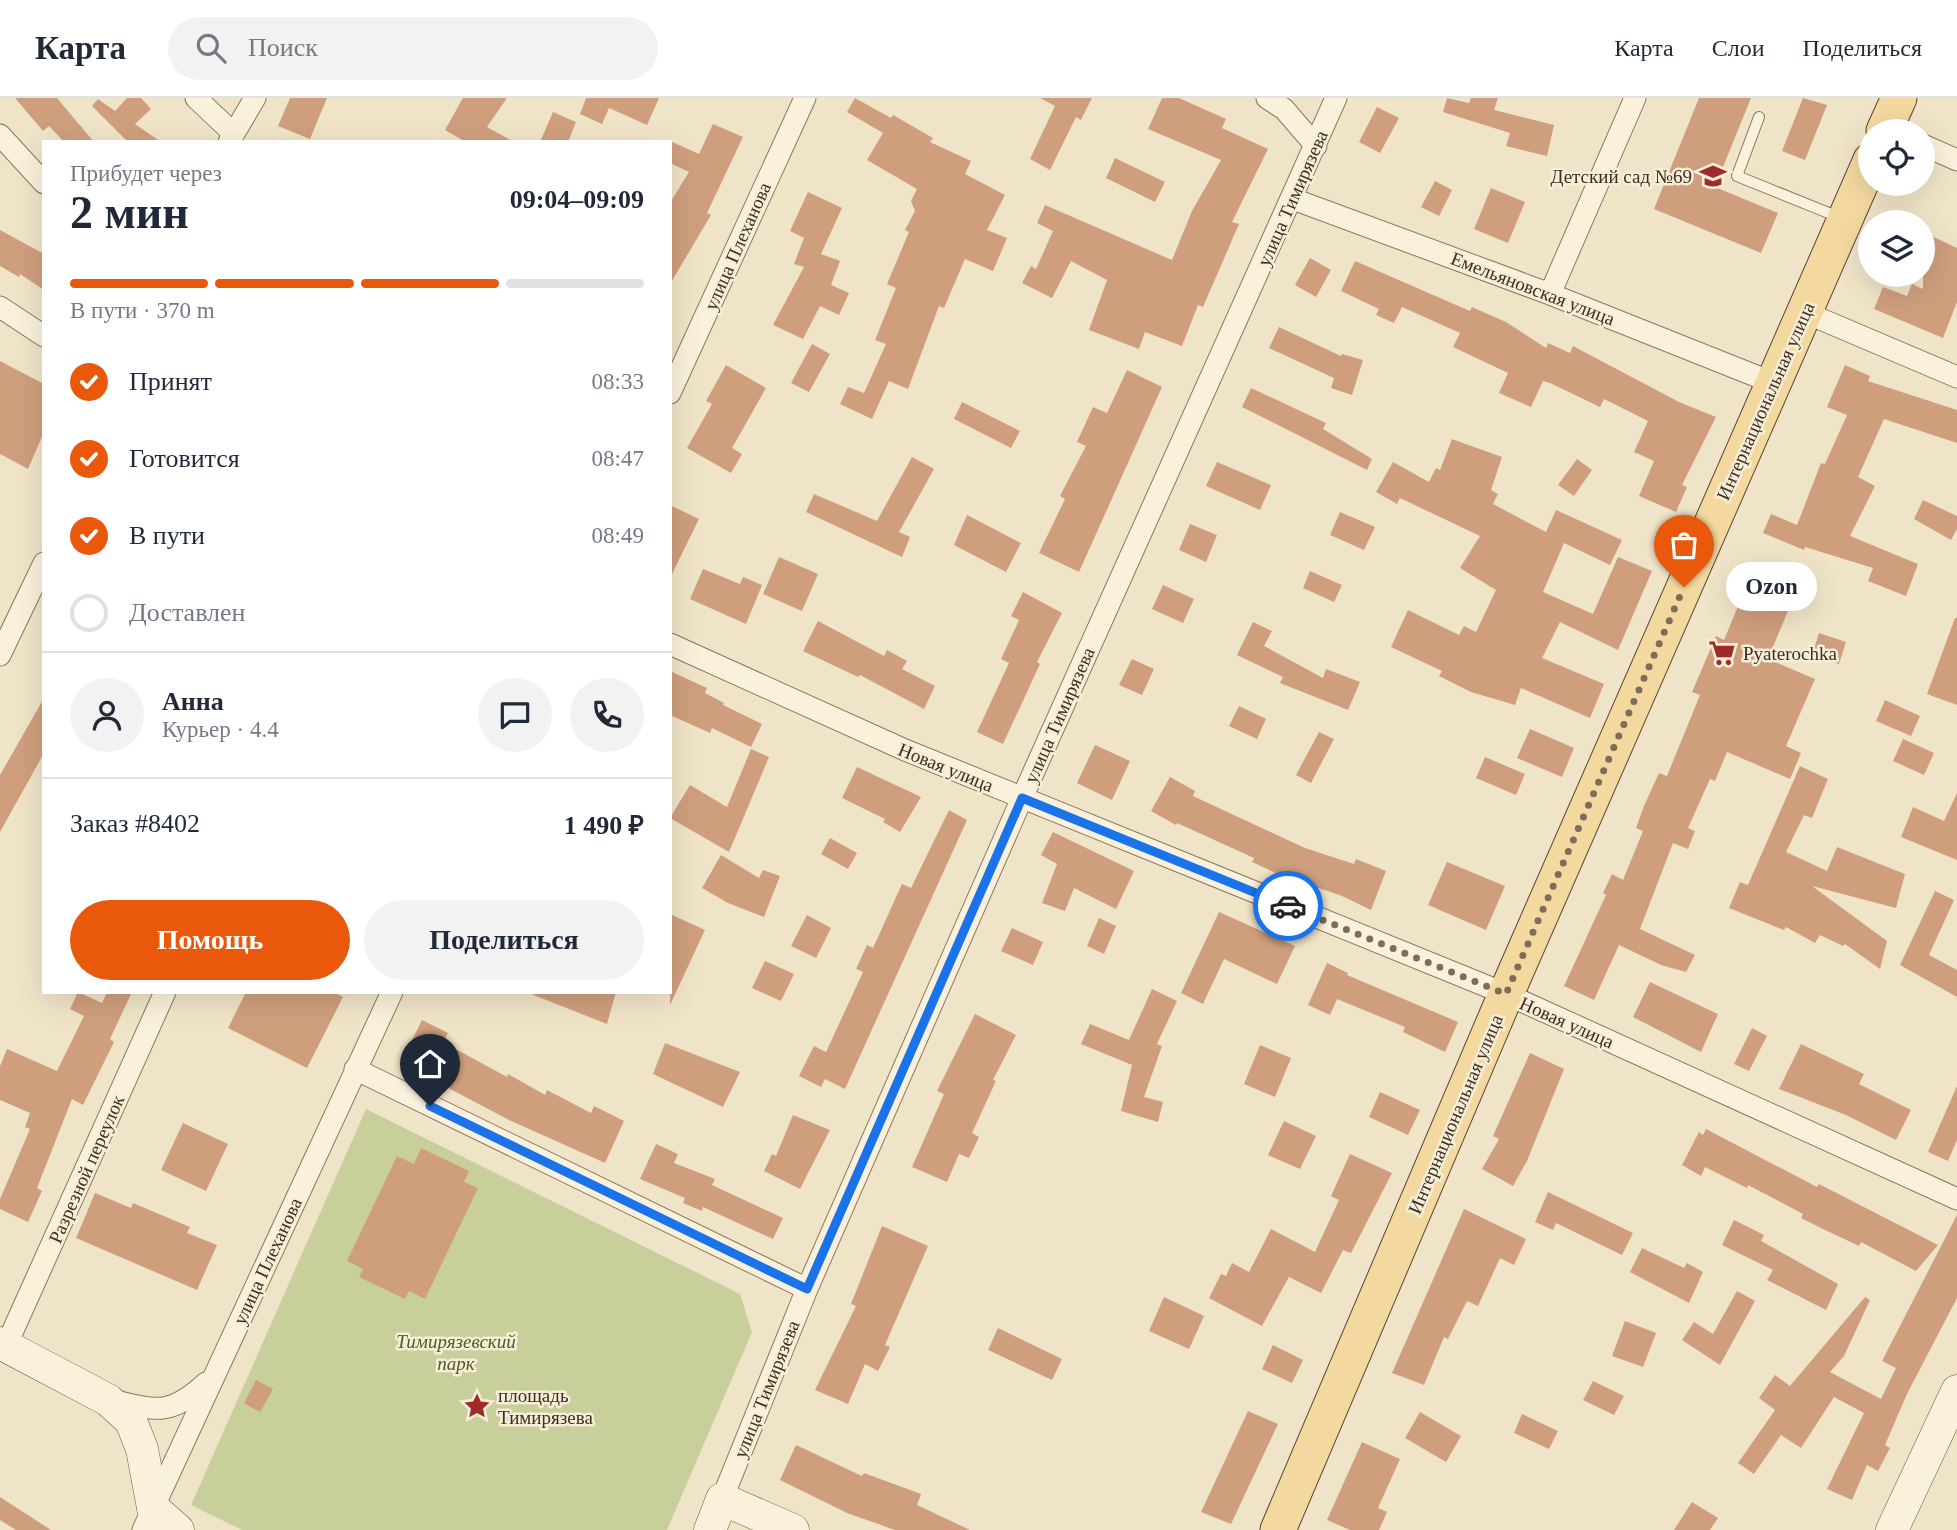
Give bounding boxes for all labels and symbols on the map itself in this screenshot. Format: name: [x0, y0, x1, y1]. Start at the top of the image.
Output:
street label: улица Тимирязева: [1253, 127, 1332, 269]
school or university icon: Детский сад №69: [1698, 161, 1728, 191]
place label: Детский сад №69: [1550, 166, 1692, 187]
street label: улица Плеханова: [700, 179, 775, 313]
street label: Емельяновская улица: [1448, 248, 1618, 330]
street label: Интернациональная улица: [1712, 298, 1819, 503]
pin: [1654, 515, 1714, 587]
callout: Ozon: [1726, 562, 1817, 612]
supermarket icon: Pyaterochka: [1707, 638, 1737, 668]
place label: Pyaterochka: [1743, 643, 1837, 664]
street label: улица Тимирязева: [1020, 644, 1099, 786]
street label: Новая улица: [895, 739, 997, 796]
courier: [1253, 871, 1323, 941]
street label: Новая улица: [1516, 992, 1618, 1053]
street label: Интернациональная улица: [1404, 1011, 1507, 1217]
pin: [400, 1034, 460, 1106]
street label: Разрезной переулок: [44, 1091, 129, 1246]
street label: улица Плеханова: [229, 1194, 306, 1328]
street label: улица Тимирязева: [729, 1317, 804, 1461]
park label: Тимирязевский парк: [396, 1331, 516, 1374]
place label: площадь Тимирязева: [498, 1385, 593, 1428]
place icon: площадь Тимирязева: [462, 1391, 492, 1421]

